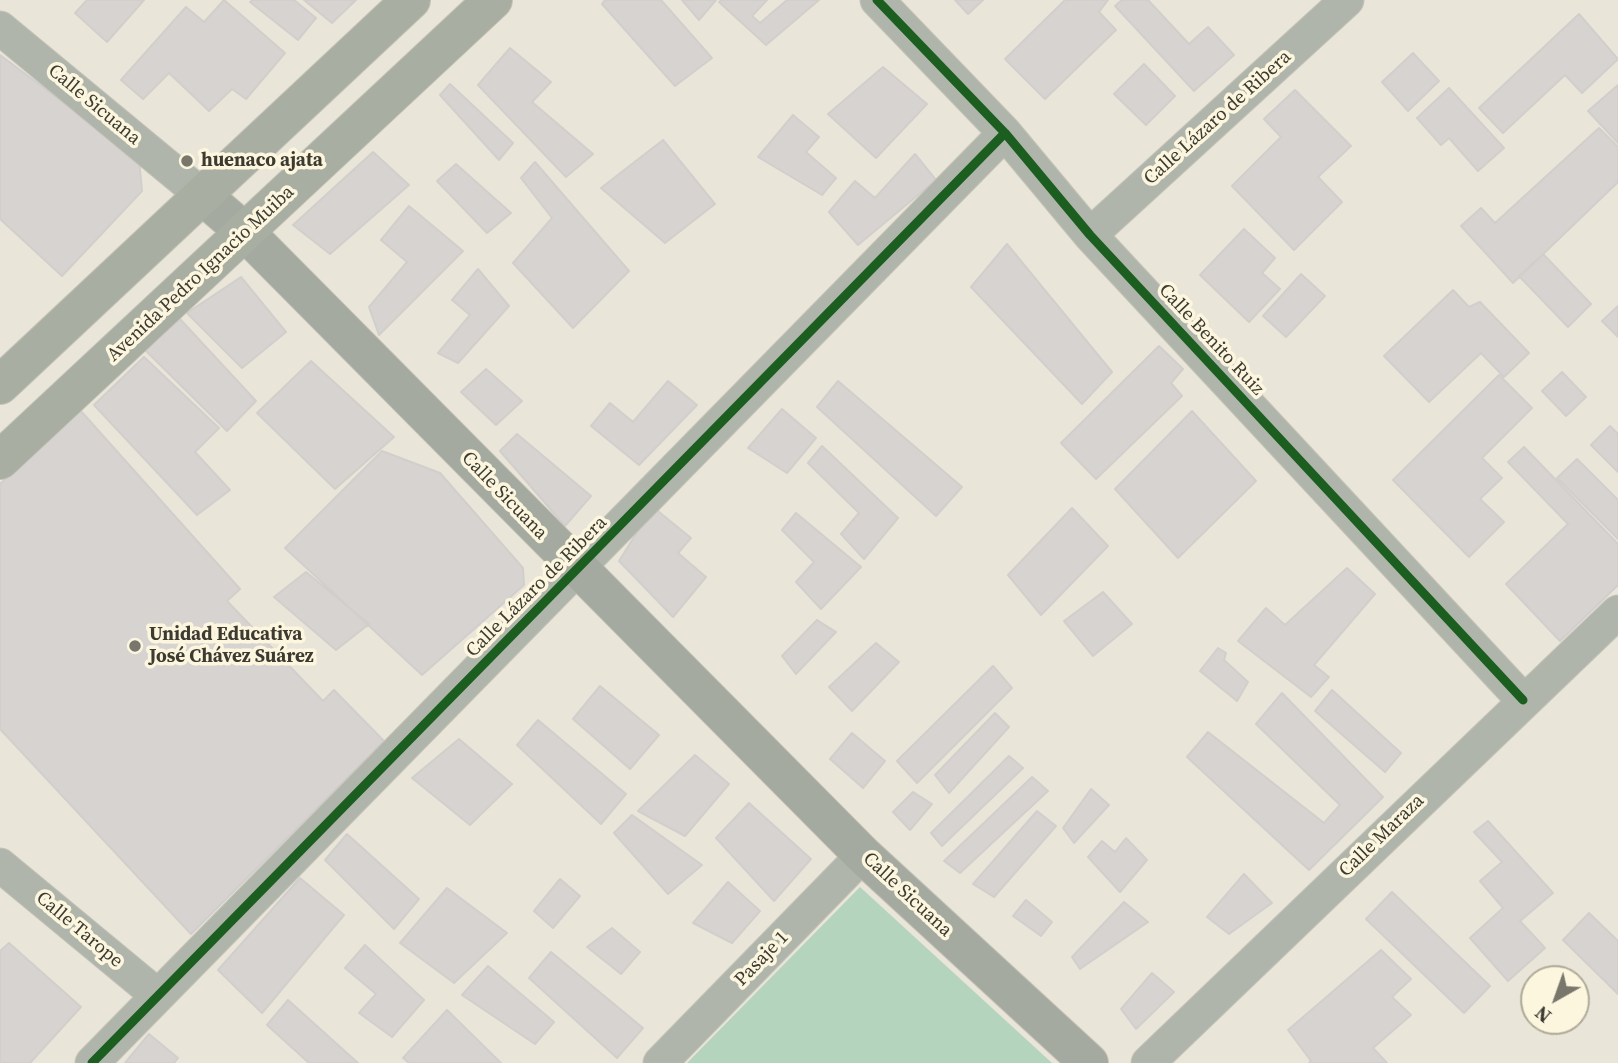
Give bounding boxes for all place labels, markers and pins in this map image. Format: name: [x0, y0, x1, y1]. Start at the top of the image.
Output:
place label: huenaco ajata: [201, 150, 323, 172]
marker: huenaco ajata: [179, 153, 195, 169]
place label: Unidad Educativa José Chávez Suárez: [149, 624, 314, 668]
marker: Unidad Educativa José Chávez Suárez: [127, 638, 143, 654]

